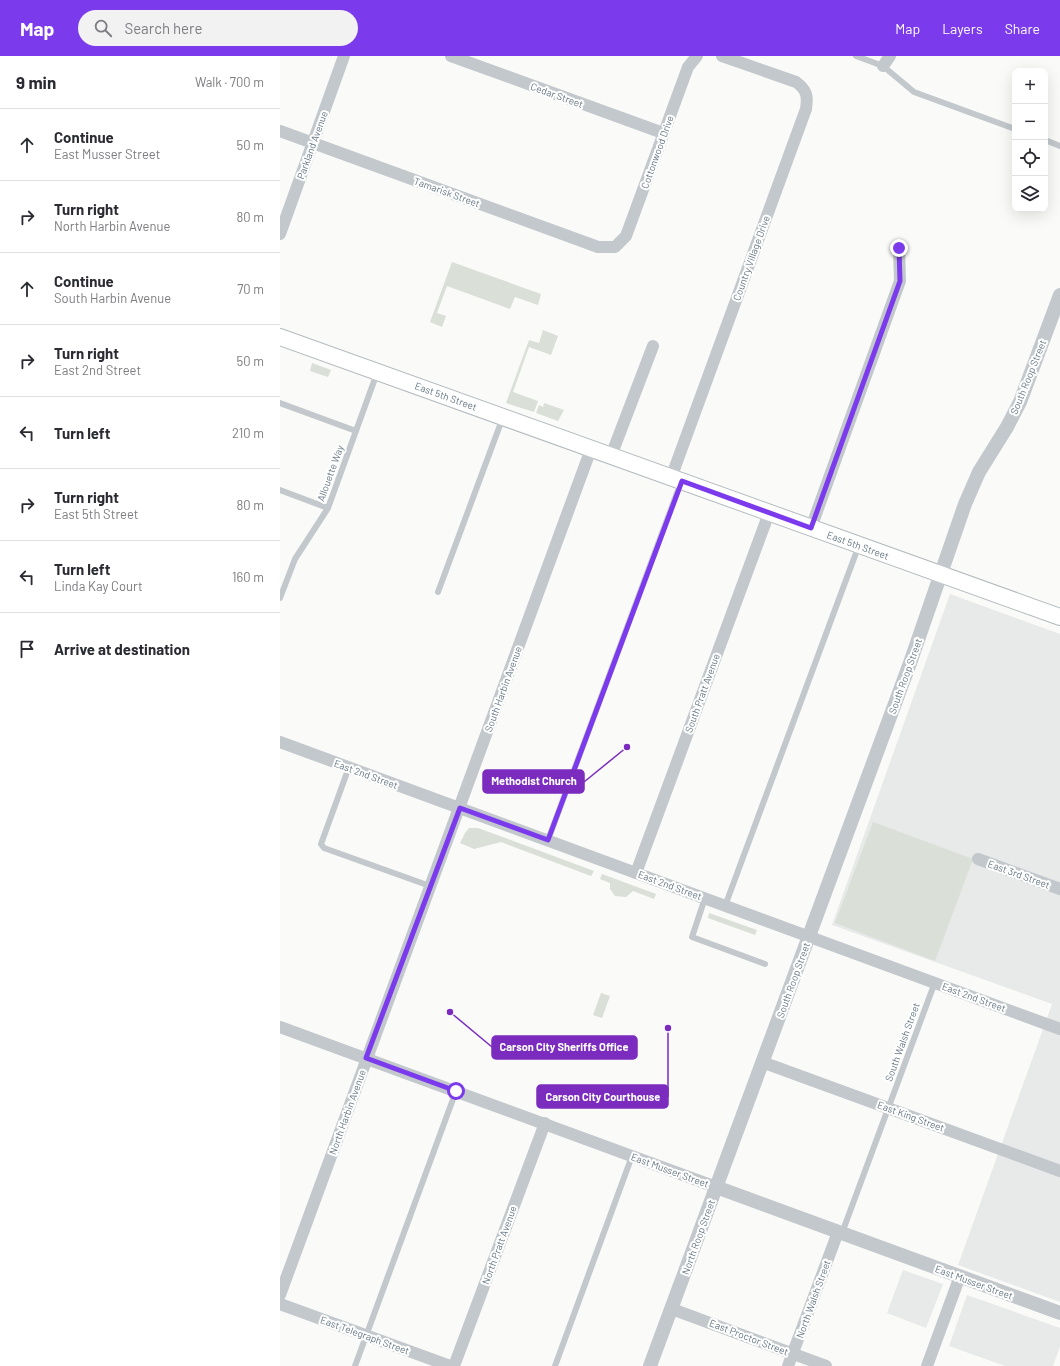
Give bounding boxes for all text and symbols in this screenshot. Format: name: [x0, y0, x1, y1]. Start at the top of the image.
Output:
search box: [78, 10, 358, 46]
text: Map: [20, 17, 54, 40]
icon: search: [92, 17, 114, 39]
text: Search here: [124, 19, 202, 37]
text: Map: [895, 20, 920, 37]
text: Layers: [942, 20, 983, 37]
text: Share: [1005, 20, 1040, 37]
map controls: [1012, 68, 1048, 212]
button: +: [1012, 68, 1048, 104]
text: 9 min: [16, 72, 56, 92]
text: Walk · 700 m: [195, 74, 264, 90]
street label: Cedar Street: [529, 80, 585, 110]
button: −: [1012, 104, 1048, 140]
street label: Parkland Avenue: [294, 109, 330, 181]
street label: Cottonwood Drive: [638, 114, 676, 190]
text: Continue: [54, 128, 114, 146]
icon: ahead: [16, 134, 38, 156]
text: 50 m: [237, 137, 264, 153]
button: locate: [1012, 140, 1048, 176]
text: East Musser Street: [54, 146, 160, 162]
street label: Tamarisk Street: [412, 175, 482, 210]
button: layers: [1012, 176, 1048, 212]
text: Turn right: [54, 200, 119, 218]
icon: right: [16, 206, 38, 228]
text: 80 m: [237, 209, 264, 225]
street label: Country Village Drive: [730, 214, 772, 302]
text: North Harbin Avenue: [54, 218, 170, 234]
route end: [890, 239, 908, 257]
text: Continue: [54, 272, 114, 290]
icon: ahead: [16, 278, 38, 300]
text: 70 m: [237, 281, 264, 297]
text: South Harbin Avenue: [54, 290, 171, 306]
street label: South Roop Street: [1008, 338, 1049, 416]
text: Turn right: [54, 344, 119, 362]
icon: right: [16, 350, 38, 372]
text: 50 m: [237, 353, 264, 369]
text: East 2nd Street: [54, 362, 141, 378]
street label: East 5th Street: [413, 379, 479, 413]
icon: left: [16, 422, 38, 444]
text: Turn left: [54, 424, 110, 442]
text: 210 m: [232, 425, 264, 441]
street label: Allouette Way: [314, 443, 346, 503]
text: Turn right: [54, 488, 119, 506]
icon: right: [16, 494, 38, 516]
text: 80 m: [237, 497, 264, 513]
text: East 5th Street: [54, 506, 139, 522]
street label: East 5th Street: [825, 528, 891, 562]
text: Turn left: [54, 560, 110, 578]
icon: left: [16, 566, 38, 588]
text: 160 m: [232, 569, 264, 585]
text: Linda Kay Court: [54, 578, 143, 594]
street label: South Roop Street: [886, 636, 924, 715]
icon: arrive: [16, 638, 38, 660]
text: Arrive at destination: [54, 640, 190, 658]
street label: South Harbin Avenue: [482, 645, 524, 733]
street label: South Pratt Avenue: [682, 652, 722, 734]
street label: East 2nd Street: [332, 757, 400, 791]
callout: Methodist Church: [483, 770, 584, 793]
text: Methodist Church: [491, 774, 577, 787]
street label: East 3rd Street: [986, 857, 1052, 891]
street label: East 2nd Street: [636, 868, 704, 902]
street label: South Roop Street: [774, 940, 812, 1019]
street label: East 2nd Street: [940, 980, 1008, 1014]
street label: South Walsh Street: [882, 1001, 922, 1083]
callout: Carson City Sheriffs Office: [492, 1036, 637, 1059]
text: Carson City Sheriffs Office: [500, 1040, 628, 1053]
street label: North Harbin Avenue: [326, 1068, 368, 1156]
route start: [447, 1082, 465, 1100]
callout: Carson City Courthouse: [537, 1085, 668, 1108]
text: Carson City Courthouse: [546, 1090, 660, 1103]
street label: East King Street: [876, 1098, 946, 1134]
street label: East Musser Street: [629, 1150, 711, 1190]
street label: North Roop Street: [679, 1198, 717, 1276]
street label: North Pratt Avenue: [479, 1204, 519, 1286]
street label: North Walsh Street: [793, 1258, 833, 1340]
street label: East Musser Street: [933, 1262, 1015, 1302]
street label: East Telegraph Street: [319, 1313, 411, 1357]
street label: East Proctor Street: [708, 1316, 791, 1358]

